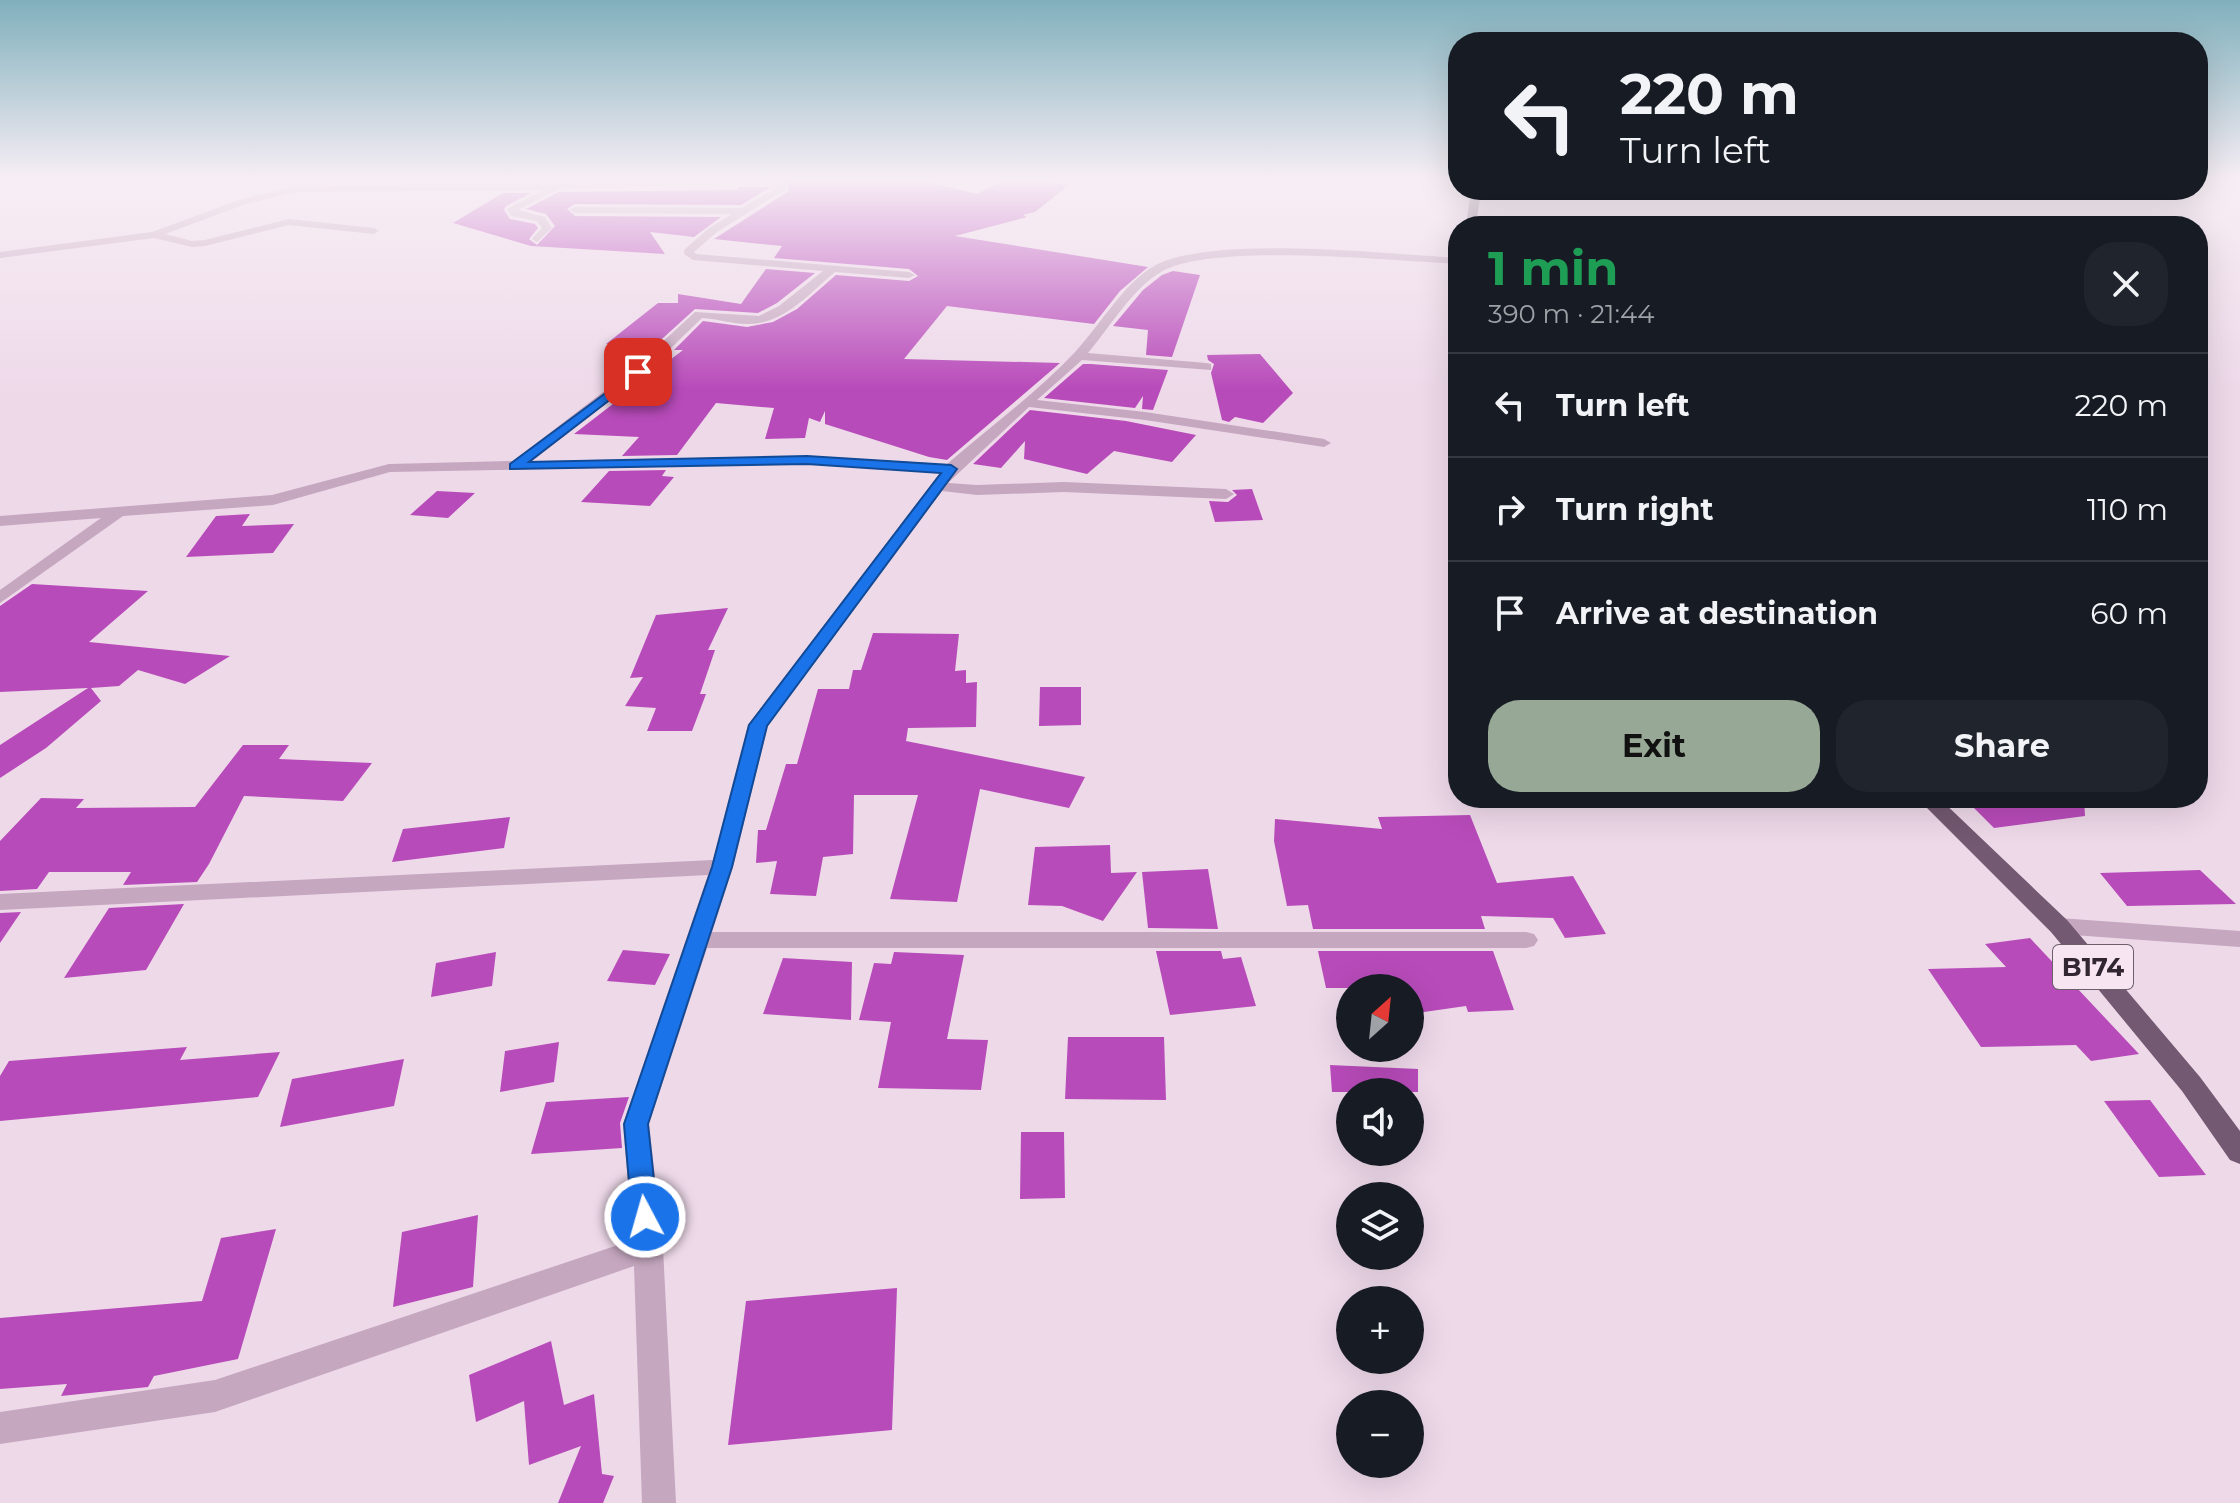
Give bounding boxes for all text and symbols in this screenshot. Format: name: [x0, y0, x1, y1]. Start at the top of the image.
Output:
text: 220 m: [1620, 60, 1799, 128]
icon: left: [1488, 64, 1592, 168]
text: Turn left: [1620, 128, 1771, 172]
text: 1 min: [1488, 239, 1618, 297]
button: close: [2084, 242, 2168, 326]
text: 390 m · 21:44: [1488, 298, 1654, 330]
pin: [604, 338, 672, 406]
icon: arrive: [616, 350, 660, 394]
icon: left: [1488, 383, 1532, 427]
text: Turn left: [1556, 387, 1689, 424]
text: 220 m: [2074, 387, 2168, 424]
icon: right: [1488, 487, 1532, 531]
text: Turn right: [1556, 491, 1713, 528]
text: 110 m: [2087, 491, 2168, 528]
icon: arrive: [1488, 591, 1532, 635]
text: Arrive at destination: [1556, 595, 1878, 632]
text: 60 m: [2090, 595, 2168, 632]
button: Exit: [1488, 700, 1820, 792]
button: Share: [1836, 700, 2168, 792]
road number: B174: [2053, 945, 2133, 989]
north arrow: [1336, 974, 1424, 1062]
map controls: [1336, 974, 1424, 1478]
button: sound: [1336, 1078, 1424, 1166]
position arrow: [603, 1175, 687, 1259]
button: layers: [1336, 1182, 1424, 1270]
button: +: [1336, 1286, 1424, 1374]
button: −: [1336, 1390, 1424, 1478]

